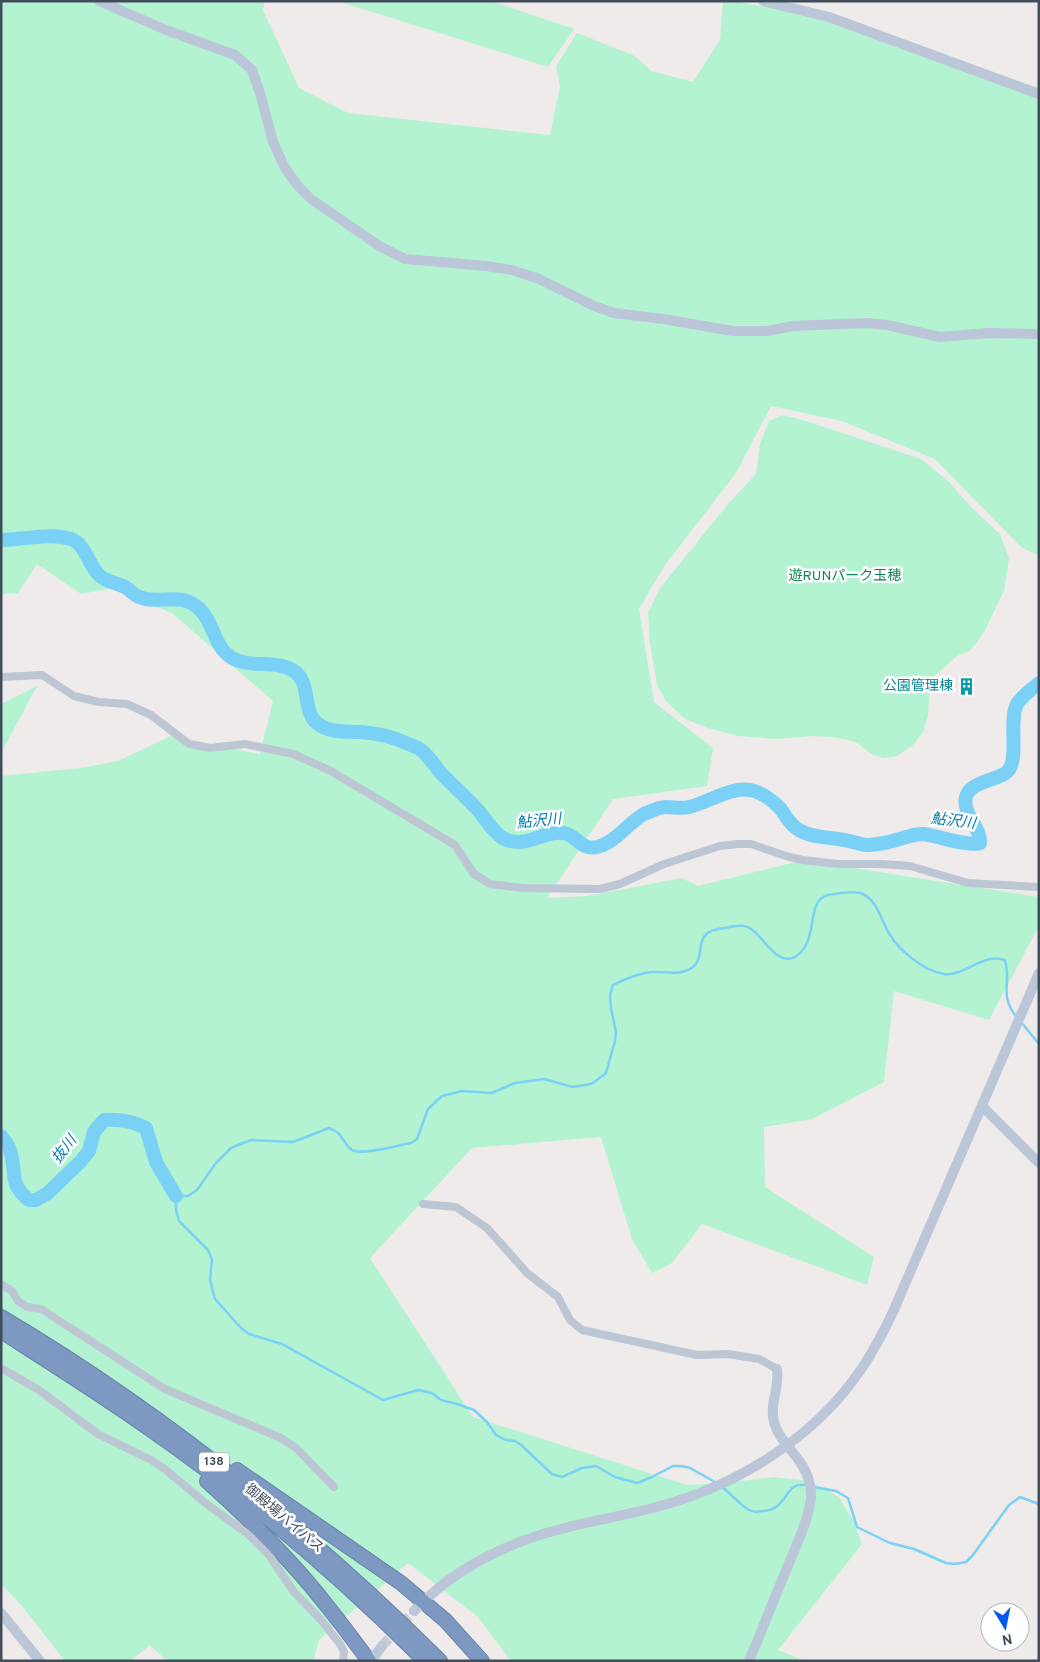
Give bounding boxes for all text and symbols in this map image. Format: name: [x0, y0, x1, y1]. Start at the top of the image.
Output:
park label: 遊RUNパーク玉穂: [789, 567, 901, 585]
building icon: 公園管理棟: [957, 676, 977, 696]
place label: 公園管理棟: [883, 677, 953, 695]
water label: 鮎沢川: [516, 810, 564, 834]
water label: 鮎沢川: [930, 810, 978, 834]
water label: 抜川: [48, 1131, 83, 1168]
road number: 138: [199, 1452, 229, 1471]
street label: 御殿場バイパス: [241, 1481, 327, 1557]
north arrow: [980, 1602, 1030, 1652]
text: N: [1001, 1629, 1013, 1648]

